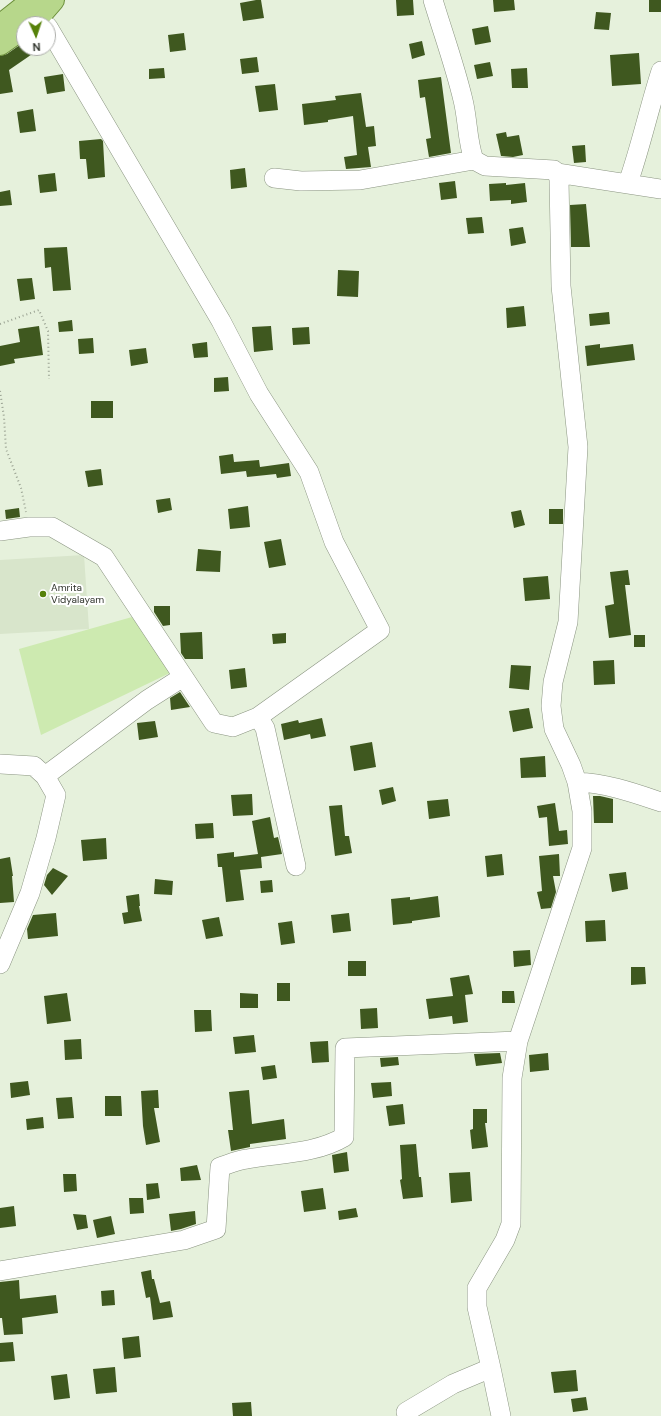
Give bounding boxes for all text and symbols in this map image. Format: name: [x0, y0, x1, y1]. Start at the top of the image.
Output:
north arrow: [16, 16, 56, 56]
text: N: [32, 40, 41, 54]
place label: Amrita Vidyalayam: [51, 582, 104, 606]
marker: Amrita Vidyalayam: [38, 589, 48, 599]

